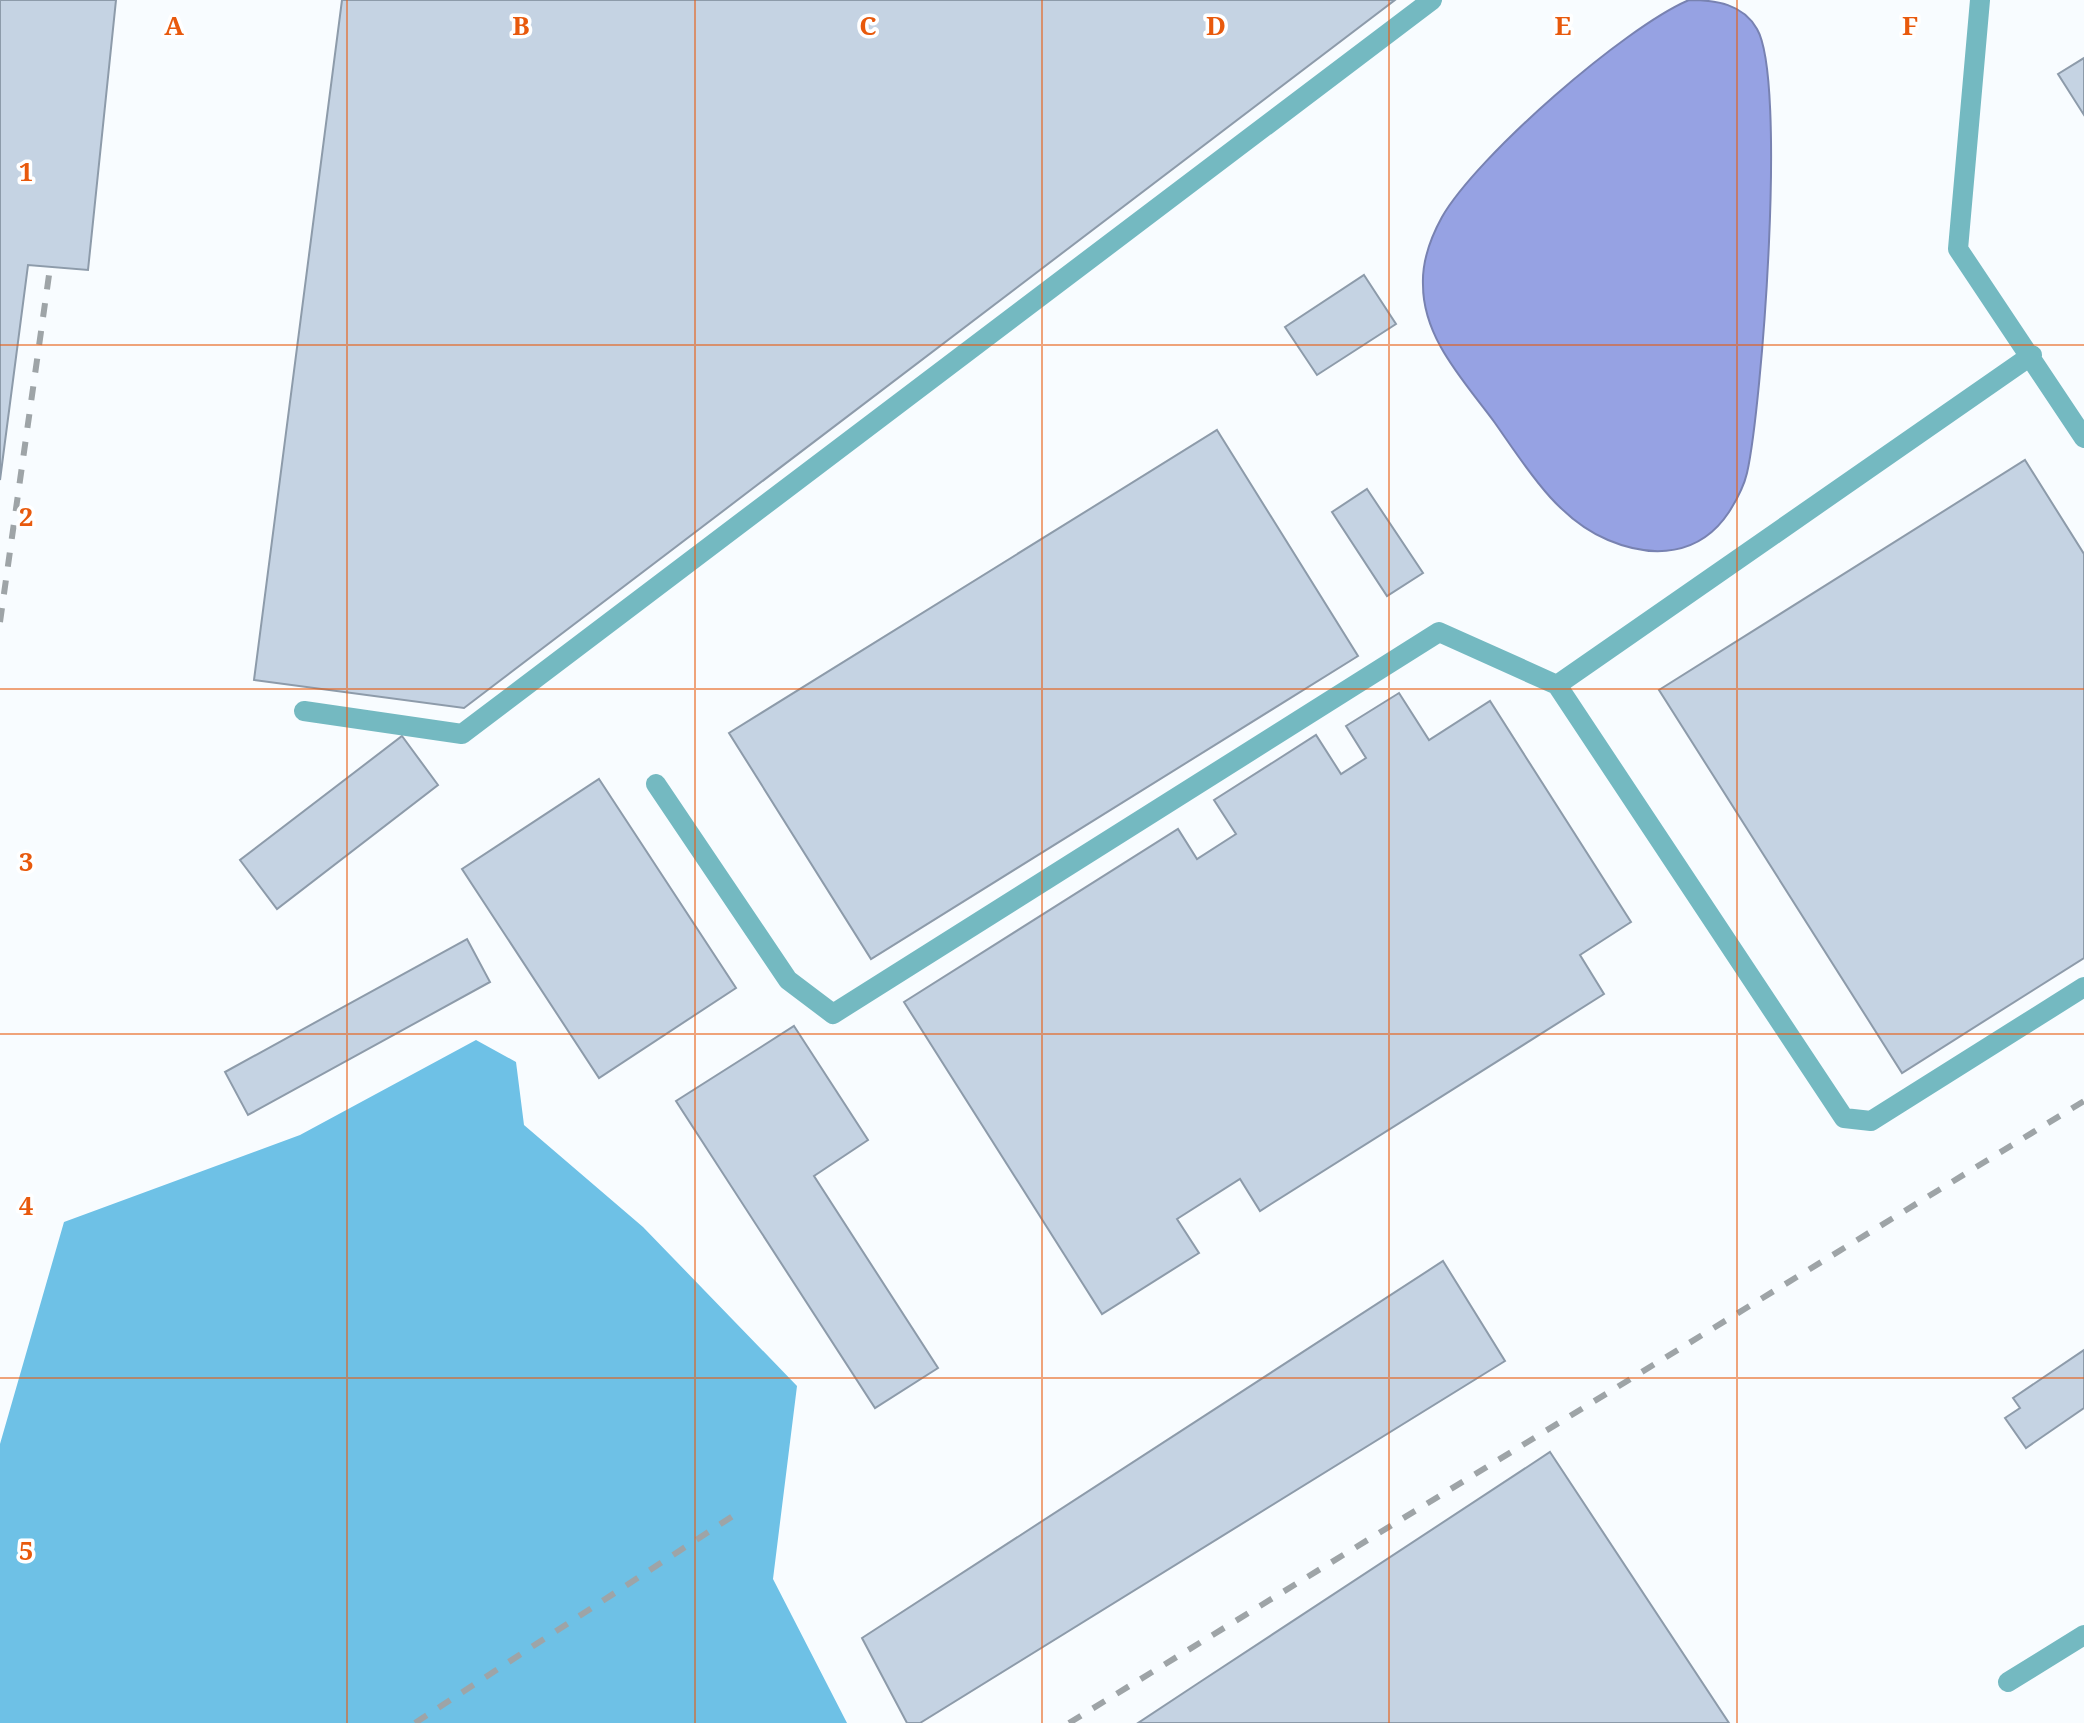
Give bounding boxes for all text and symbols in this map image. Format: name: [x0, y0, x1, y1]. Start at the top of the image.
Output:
text: A: [164, 7, 184, 43]
text: B: [512, 7, 530, 43]
text: C: [859, 7, 877, 43]
text: D: [1206, 7, 1226, 43]
text: E: [1555, 7, 1572, 43]
text: F: [1902, 7, 1918, 43]
text: 1: [19, 153, 33, 189]
text: 2: [19, 498, 33, 534]
text: 3: [19, 843, 33, 879]
text: 4: [19, 1187, 34, 1223]
text: 5: [19, 1532, 33, 1568]

